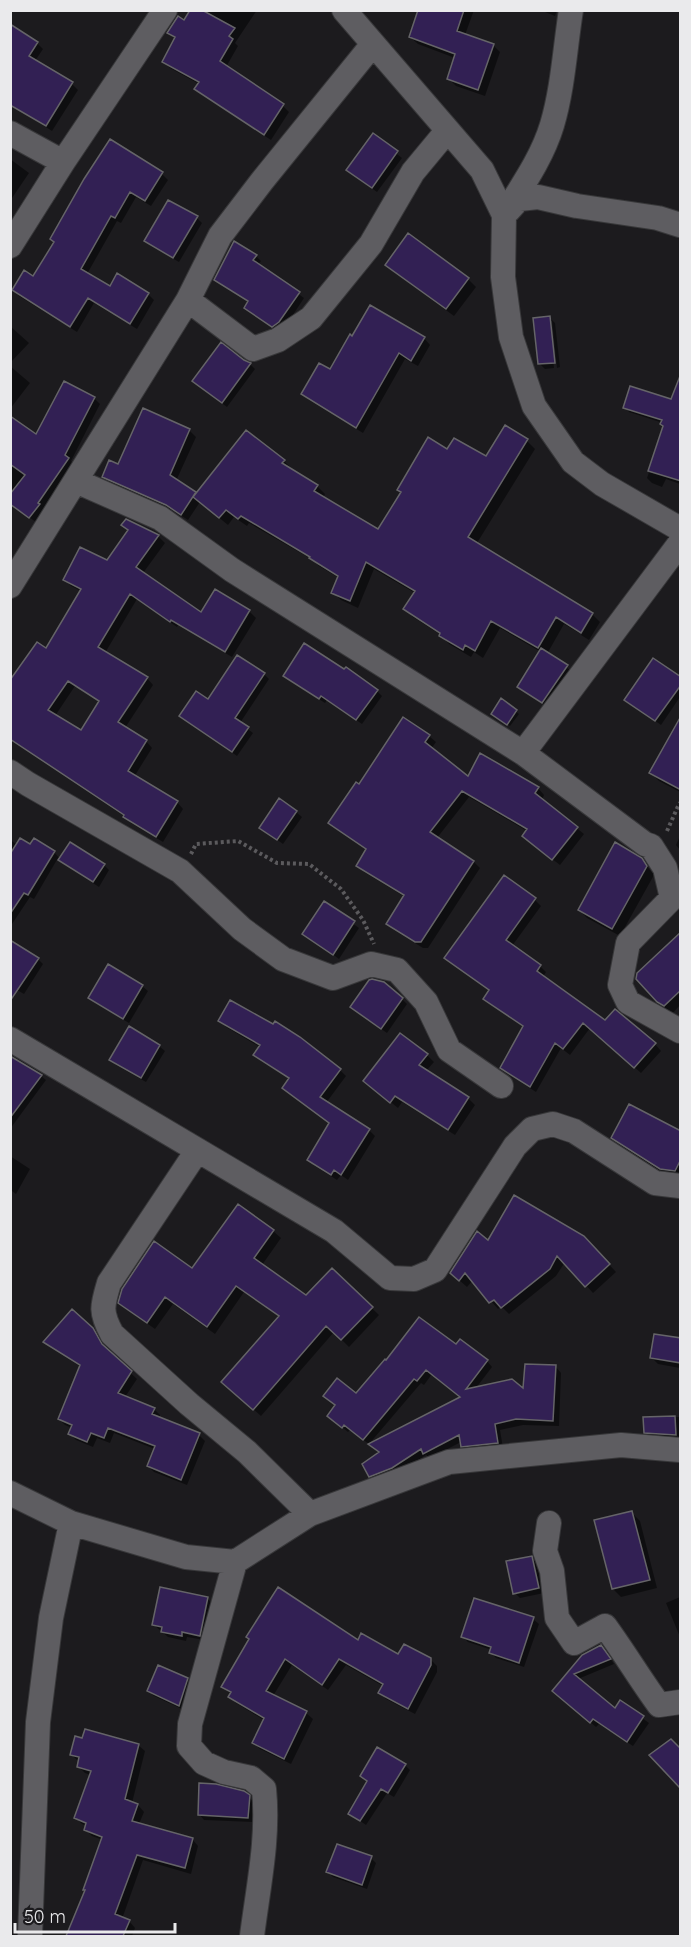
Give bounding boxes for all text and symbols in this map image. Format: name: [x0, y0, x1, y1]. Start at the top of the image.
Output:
scale bar: [15, 1896, 176, 1934]
text: 50 m: [24, 1905, 66, 1928]

